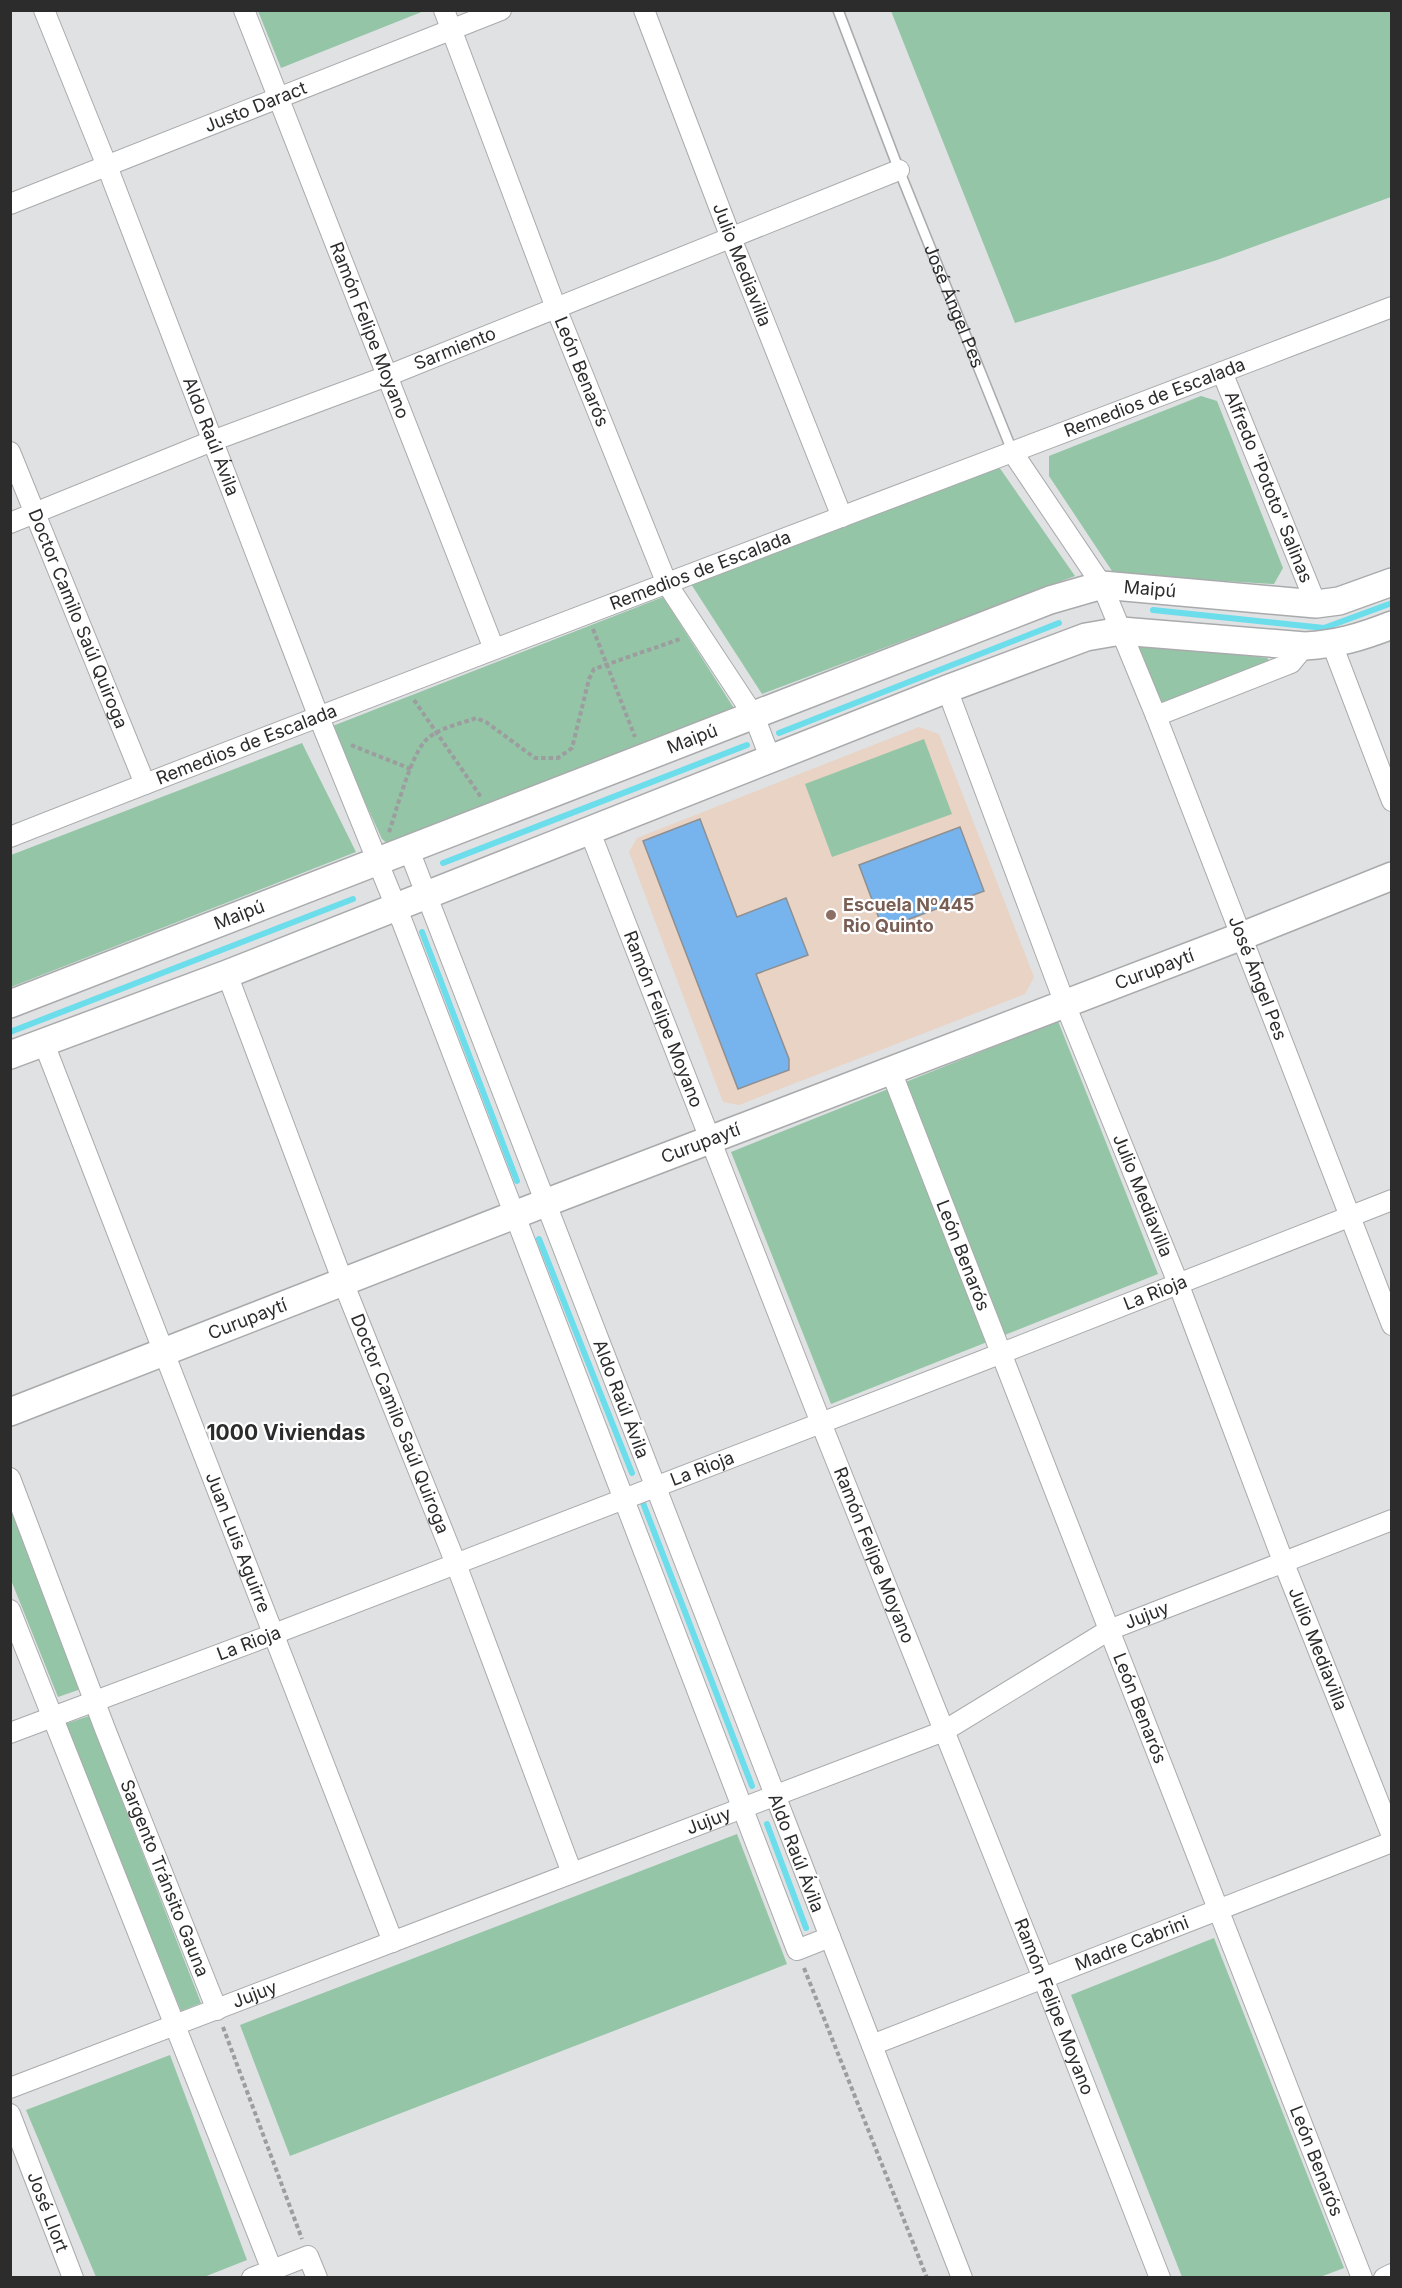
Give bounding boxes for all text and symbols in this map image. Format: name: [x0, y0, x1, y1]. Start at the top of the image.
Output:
street label: Justo Daract: [201, 77, 310, 136]
street label: Julio Mediavilla: [709, 200, 776, 329]
street label: Ramón Felipe Moyano: [326, 239, 414, 422]
street label: José Ángel Pes: [920, 241, 989, 371]
street label: León Benarós: [551, 313, 614, 430]
street label: Sarmiento: [411, 322, 499, 374]
street label: Remedios de Escalada: [1061, 353, 1248, 441]
street label: Aldo Raúl Ávila: [179, 374, 244, 499]
street label: Alfredo "Pototo" Salinas: [1221, 388, 1317, 586]
street label: Doctor Camilo Saúl Quiroga: [24, 506, 132, 731]
street label: Remedios de Escalada: [607, 526, 794, 614]
street label: Maipú: [1123, 576, 1177, 602]
street label: Remedios de Escalada: [153, 700, 340, 789]
street label: Maipú: [664, 719, 720, 758]
place label: Escuela Nº445 Rio Quinto: [843, 894, 974, 936]
street label: Maipú: [211, 895, 267, 934]
marker: Escuela Nº445 Rio Quinto: [824, 908, 838, 922]
street label: José Ángel Pes: [1224, 913, 1292, 1043]
street label: Ramón Felipe Moyano: [620, 928, 708, 1110]
street label: Curupaytí: [1112, 944, 1197, 994]
street label: Curupaytí: [658, 1118, 743, 1168]
street label: Julio Mediavilla: [1109, 1131, 1177, 1260]
street label: León Benarós: [932, 1197, 994, 1314]
street label: La Rioja: [1120, 1270, 1190, 1314]
street label: Curupaytí: [205, 1294, 290, 1344]
street label: Doctor Camilo Saúl Quiroga: [347, 1311, 454, 1537]
street label: Aldo Raúl Ávila: [589, 1336, 655, 1461]
district label: 1000 Viviendas: [207, 1420, 365, 1445]
street label: La Rioja: [667, 1447, 737, 1490]
street label: Ramón Felipe Moyano: [830, 1464, 919, 1646]
street label: Juan Luis Aguirre: [201, 1469, 275, 1616]
street label: Julio Mediavilla: [1284, 1584, 1352, 1713]
street label: Jujuy: [1121, 1597, 1172, 1633]
street label: La Rioja: [214, 1621, 284, 1665]
street label: León Benarós: [1109, 1650, 1171, 1766]
street label: Sargento Tránsito Gauna: [116, 1776, 214, 1980]
street label: Aldo Raúl Ávila: [764, 1790, 830, 1915]
street label: Jujuy: [683, 1802, 734, 1839]
street label: Madre Cabrini: [1072, 1911, 1192, 1975]
street label: Ramón Felipe Moyano: [1010, 1915, 1099, 2098]
street label: Jujuy: [229, 1976, 280, 2012]
street label: León Benarós: [1286, 2102, 1348, 2219]
street label: José Llort: [23, 2169, 73, 2255]

